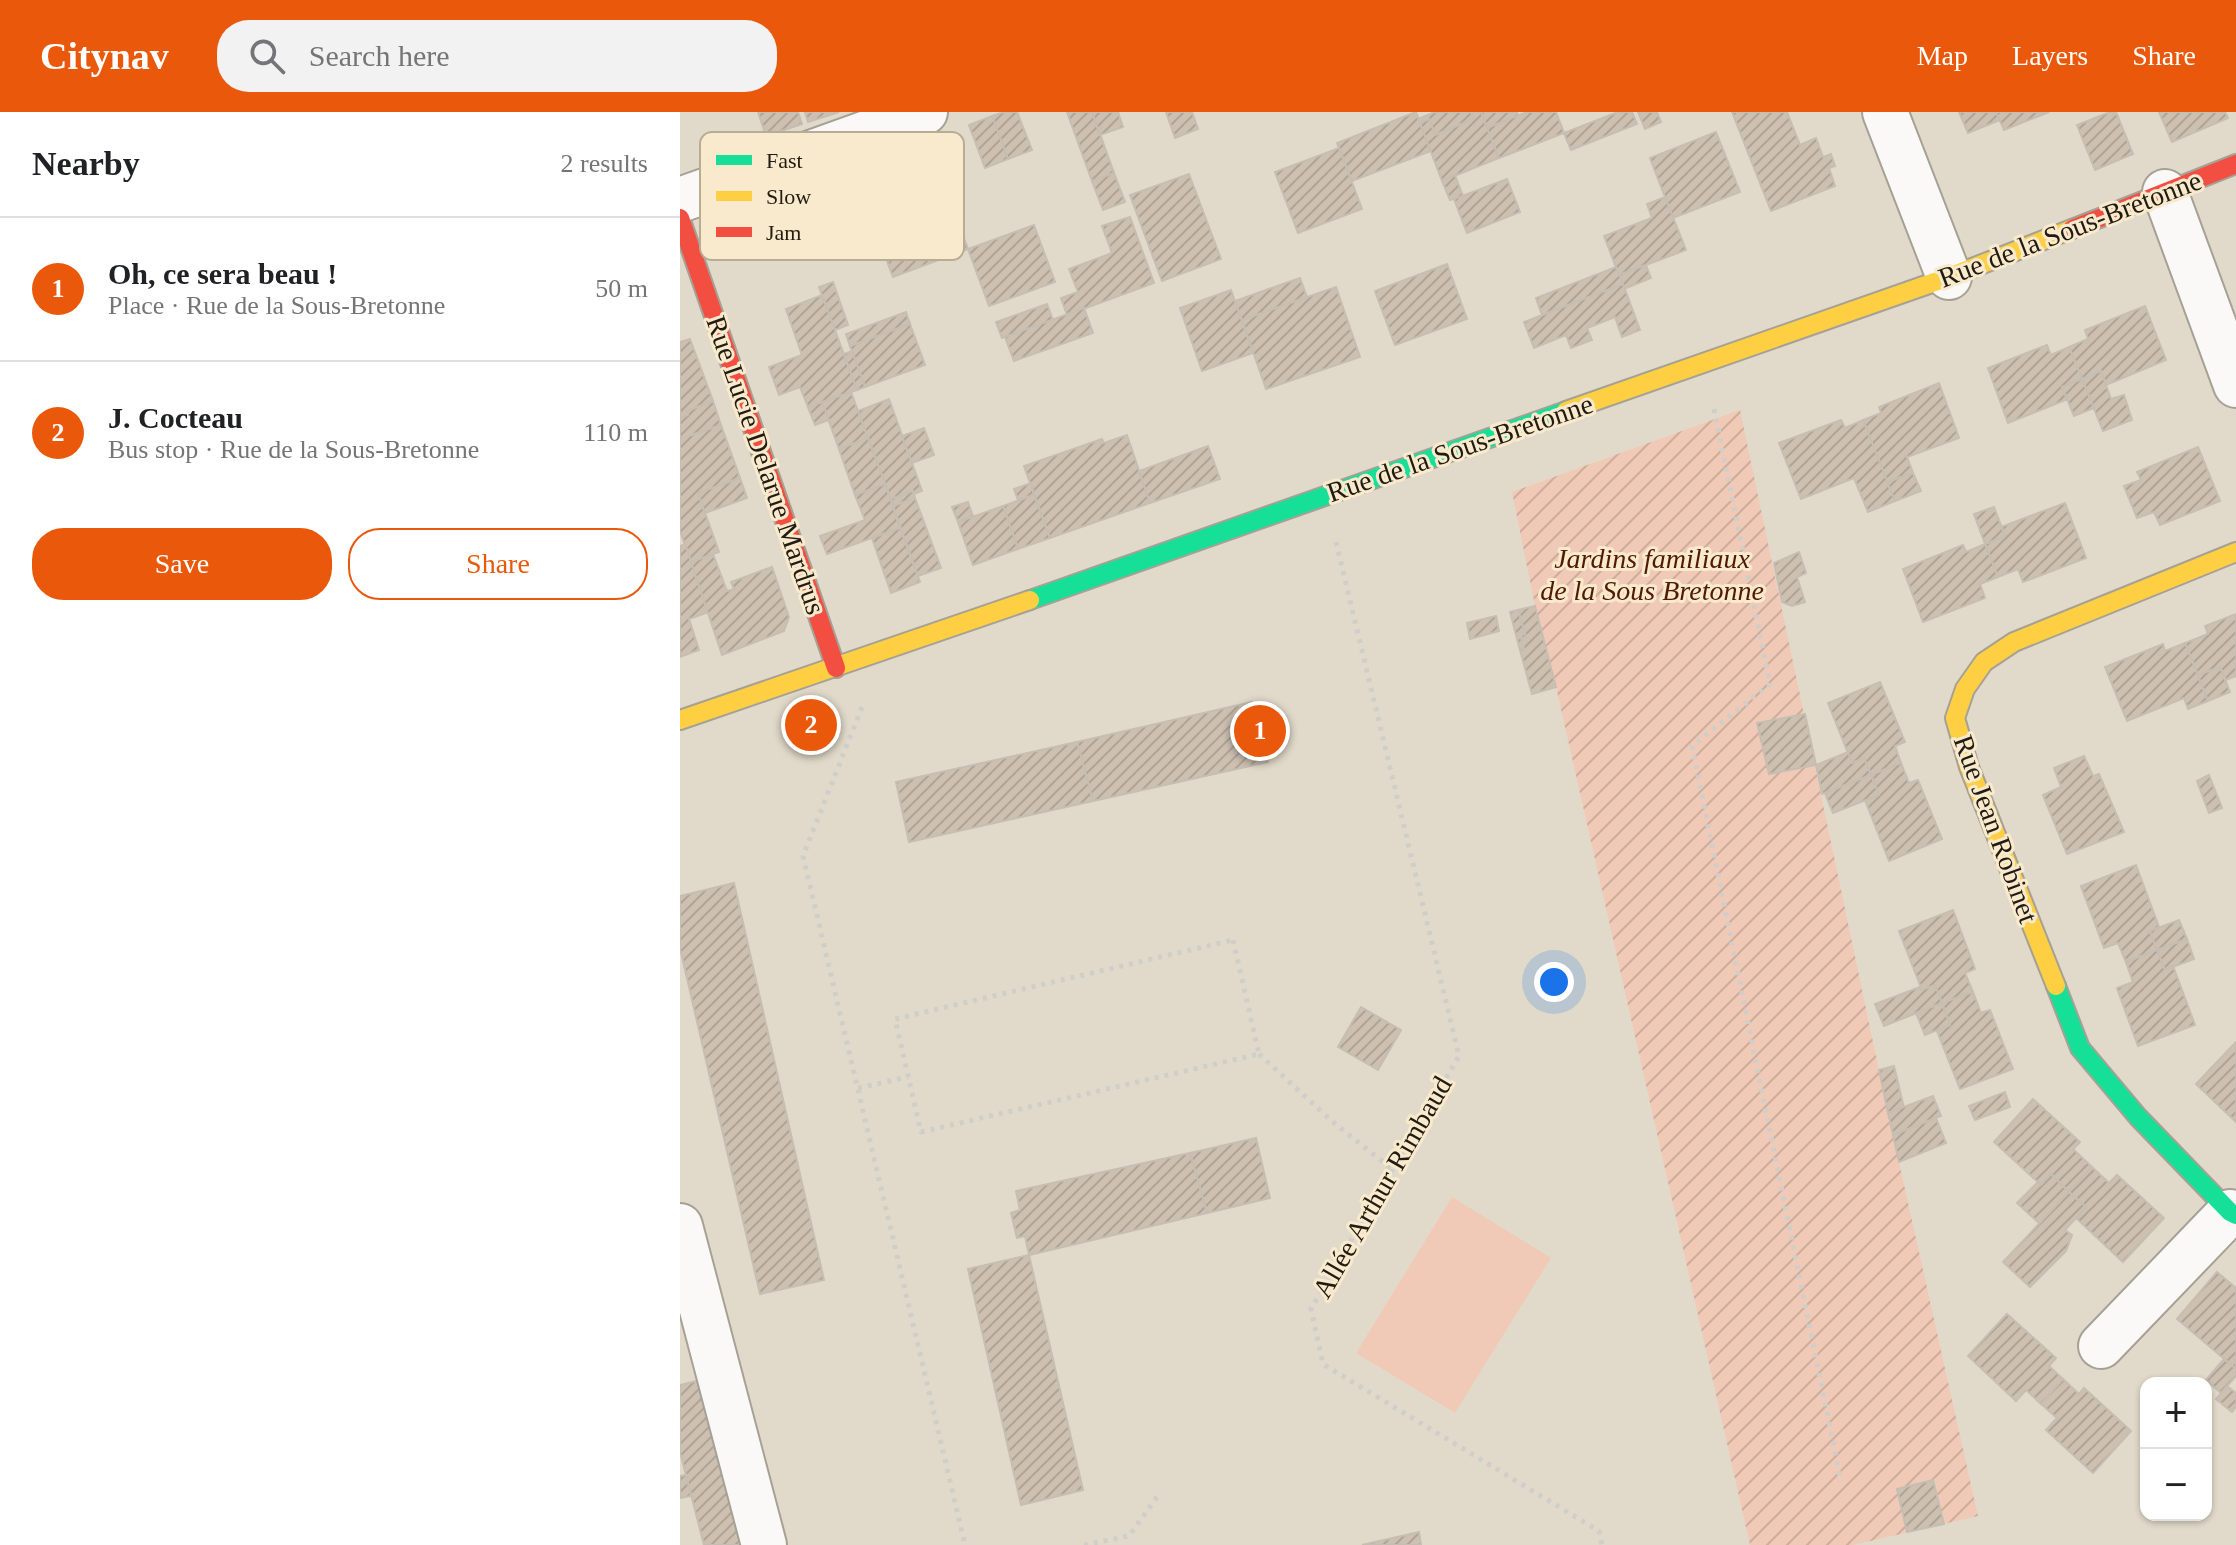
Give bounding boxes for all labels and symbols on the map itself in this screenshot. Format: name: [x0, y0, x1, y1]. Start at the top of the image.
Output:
legend: [700, 132, 964, 260]
text: Fast: [766, 148, 803, 173]
street label: Rue de la Sous-Bretonne: [1934, 165, 2206, 293]
text: Slow: [766, 184, 811, 209]
text: Jam: [766, 220, 801, 245]
street label: Rue Lucie Delarue Mardrus: [700, 312, 832, 618]
street label: Rue de la Sous-Bretonne: [1323, 388, 1597, 508]
park label: Jardins familiaux de la Sous Bretonne: [1540, 543, 1764, 606]
pin: 2: [785, 695, 837, 755]
pin: 1: [1234, 701, 1286, 761]
street label: Rue Jean Robinet: [1948, 731, 2044, 927]
your location: [1534, 962, 1574, 1002]
street label: Allée Arthur Rimbaud: [1306, 1071, 1458, 1303]

